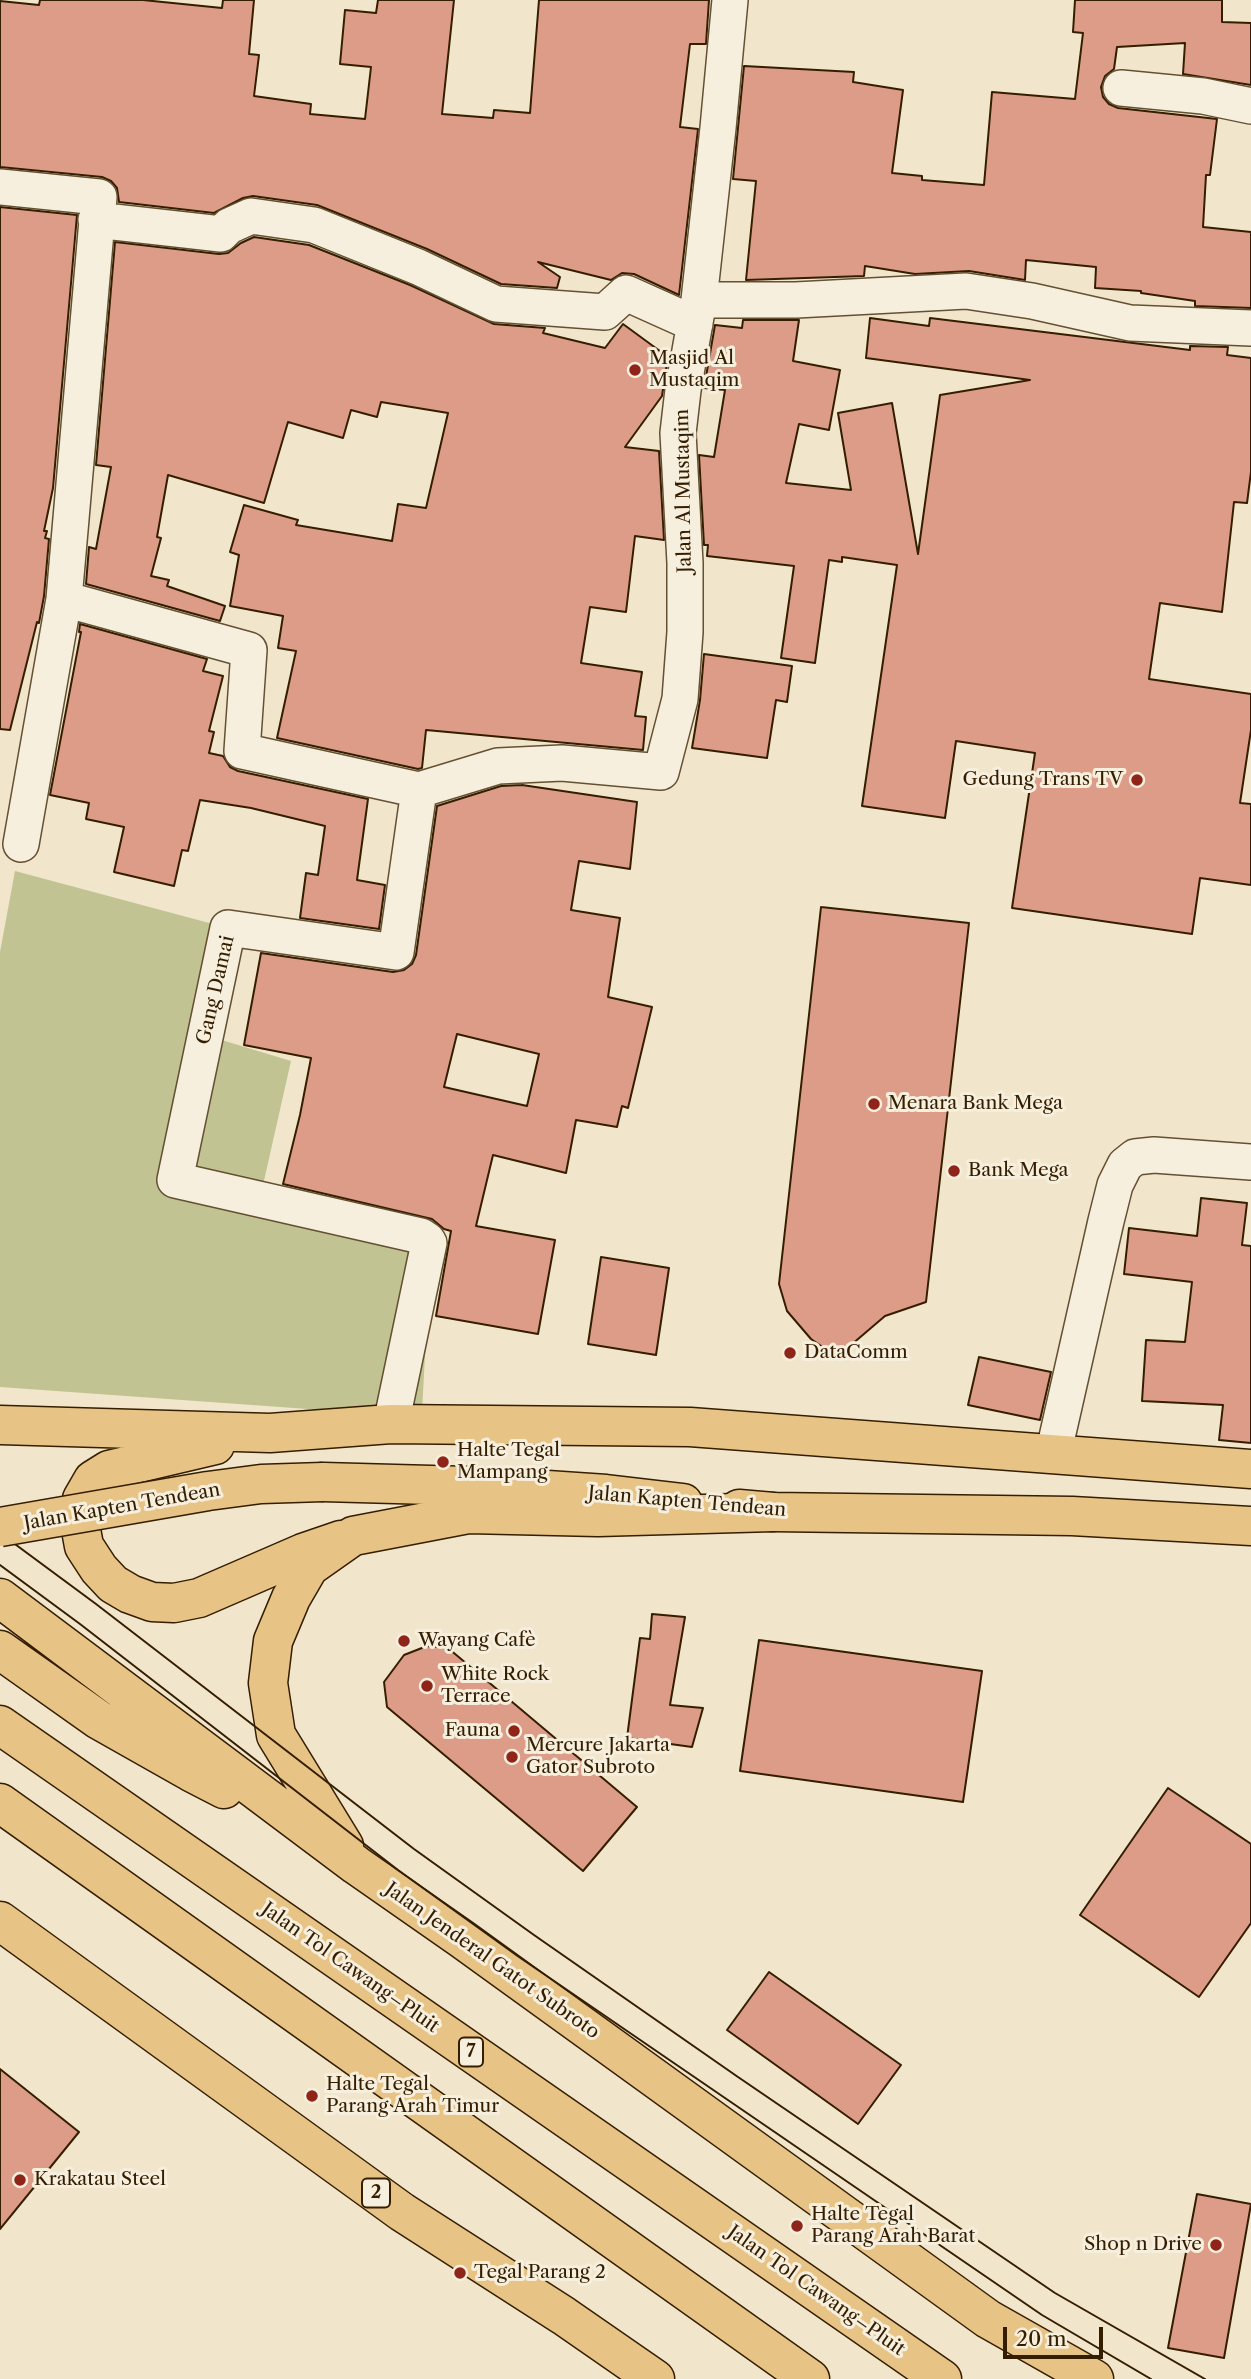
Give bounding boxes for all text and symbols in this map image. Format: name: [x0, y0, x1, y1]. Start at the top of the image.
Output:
place label: Masjid Al Mustaqim: [649, 348, 739, 392]
marker: Masjid Al Mustaqim: [627, 362, 643, 378]
street label: Jalan Al Mustaqim: [671, 409, 697, 573]
place label: Gedung Trans TV: [963, 769, 1123, 791]
marker: Gedung Trans TV: [1129, 772, 1145, 788]
street label: Gang Damai: [192, 933, 240, 1047]
place label: Menara Bank Mega: [888, 1093, 1063, 1115]
marker: Menara Bank Mega: [866, 1096, 882, 1112]
place label: Bank Mega: [968, 1160, 1069, 1182]
marker: Bank Mega: [946, 1163, 962, 1179]
place label: DataComm: [804, 1342, 908, 1364]
marker: DataComm: [782, 1345, 798, 1361]
place label: Halte Tegal Mampang: [457, 1440, 560, 1484]
marker: Halte Tegal Mampang: [435, 1454, 451, 1470]
street label: Jalan Kapten Tendean: [22, 1478, 222, 1536]
street label: Jalan Kapten Tendean: [587, 1482, 787, 1522]
place label: Wayang Cafè: [418, 1630, 536, 1652]
marker: Wayang Cafè: [396, 1633, 412, 1649]
place label: White Rock Terrace: [441, 1664, 549, 1708]
marker: White Rock Terrace: [419, 1678, 435, 1694]
place label: Fauna: [445, 1720, 500, 1742]
marker: Fauna: [506, 1723, 522, 1739]
place label: Mercure Jakarta Gator Subroto: [526, 1735, 670, 1779]
marker: Mercure Jakarta Gator Subroto: [504, 1749, 520, 1765]
street label: Jalan Jenderal Gatot Subroto: [380, 1878, 604, 2044]
street label: Jalan Tol Cawang–Pluit: [257, 1898, 443, 2038]
road number: 7: [459, 2038, 483, 2066]
place label: Halte Tegal Parang Arah Timur: [326, 2074, 499, 2118]
marker: Halte Tegal Parang Arah Timur: [304, 2088, 320, 2104]
place label: Krakatau Steel: [34, 2169, 166, 2191]
marker: Krakatau Steel: [12, 2172, 28, 2188]
road number: 2: [362, 2178, 390, 2208]
place label: Halte Tegal Parang Arah Barat: [811, 2204, 975, 2248]
marker: Halte Tegal Parang Arah Barat: [789, 2218, 805, 2234]
street label: Jalan Tol Cawang–Pluit: [723, 2221, 909, 2361]
place label: Shop n Drive: [1084, 2234, 1202, 2256]
marker: Shop n Drive: [1208, 2237, 1224, 2253]
place label: Tegal Parang 2: [474, 2262, 606, 2284]
marker: Tegal Parang 2: [452, 2265, 468, 2281]
scale bar: [1006, 2312, 1106, 2356]
text: 20 m: [1016, 2326, 1067, 2351]

